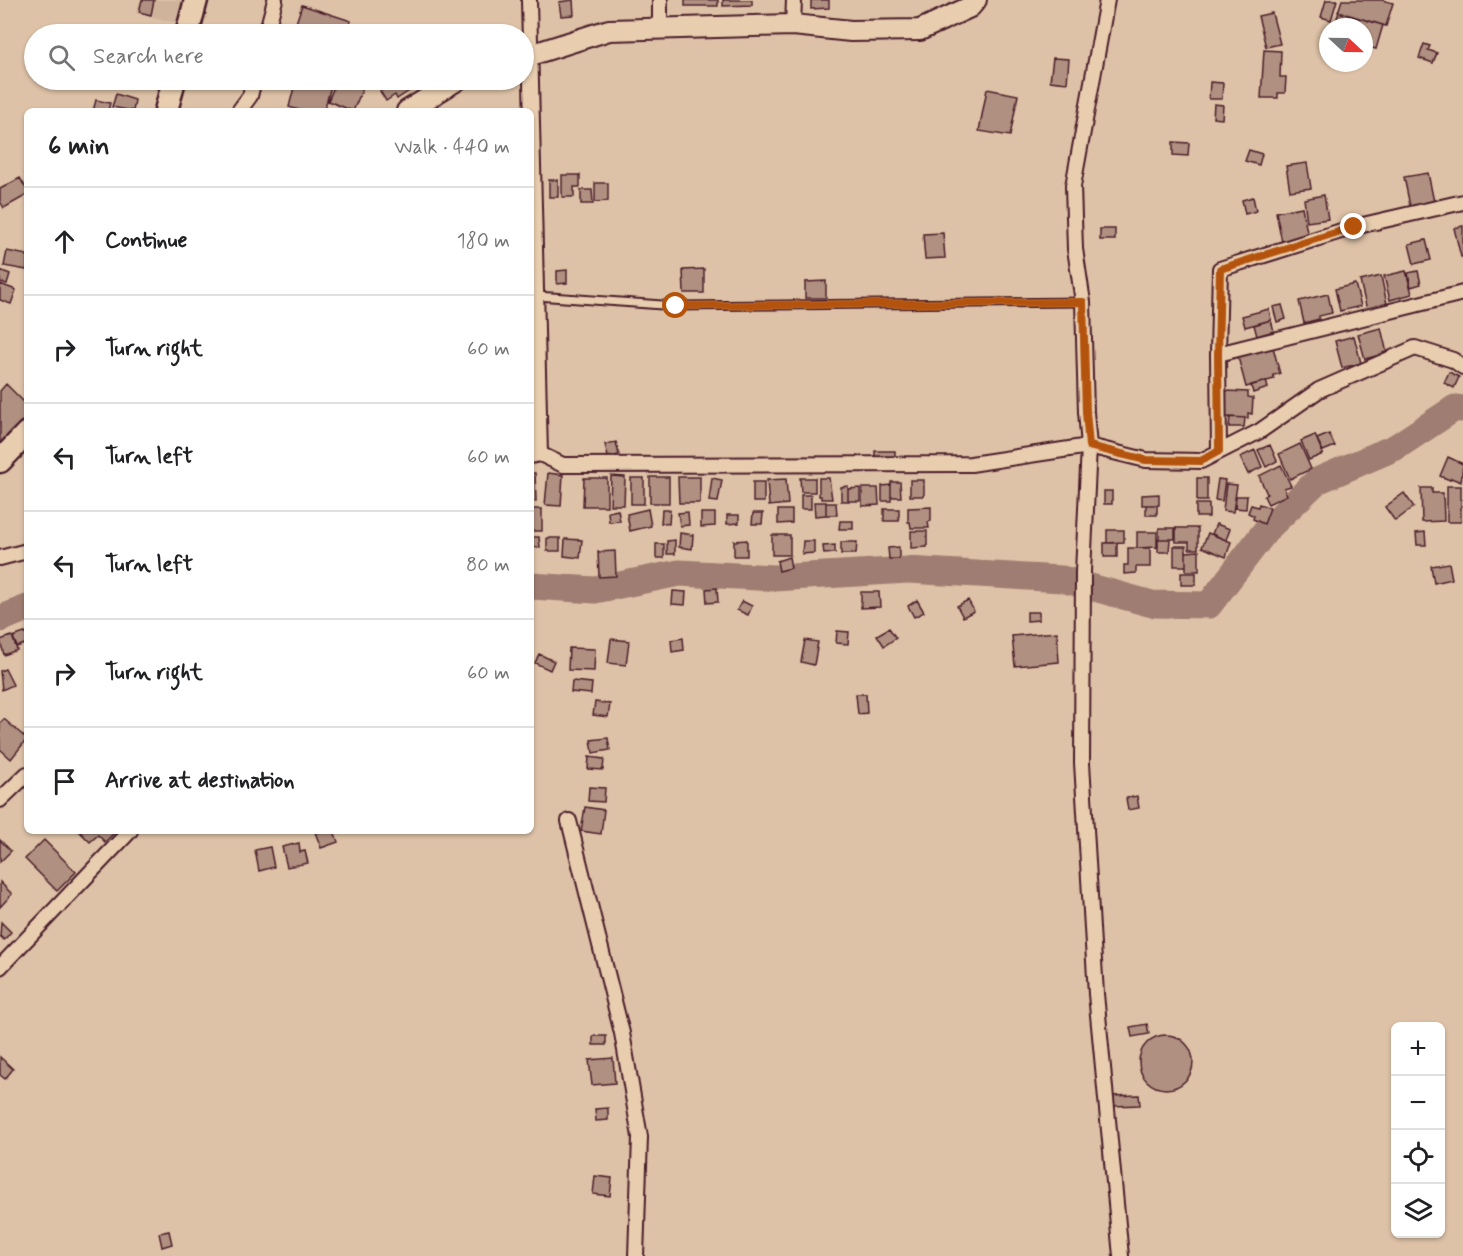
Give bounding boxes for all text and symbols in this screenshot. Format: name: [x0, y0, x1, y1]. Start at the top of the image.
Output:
north arrow: [1319, 18, 1373, 72]
search box: [24, 24, 534, 90]
icon: search: [45, 41, 78, 74]
text: Search here: [93, 43, 204, 71]
text: 6 min: [48, 130, 110, 164]
text: Walk · 440 m: [394, 134, 510, 161]
route end: [1340, 213, 1366, 239]
icon: ahead: [48, 225, 81, 258]
text: Continue: [105, 227, 187, 255]
text: 180 m: [457, 228, 510, 255]
route start: [662, 292, 688, 318]
icon: right: [48, 333, 81, 366]
text: Turn right: [105, 335, 203, 363]
text: 60 m: [467, 336, 510, 363]
icon: left: [48, 441, 81, 474]
text: Turn left: [105, 443, 193, 471]
text: 60 m: [467, 444, 510, 471]
icon: left: [48, 549, 81, 582]
text: Turn left: [105, 551, 193, 579]
text: 80 m: [466, 552, 510, 579]
icon: right: [48, 657, 81, 690]
text: Turn right: [105, 659, 203, 687]
text: 60 m: [467, 660, 510, 687]
icon: arrive: [48, 765, 81, 798]
text: Arrive at destination: [105, 767, 295, 795]
map controls: [1391, 1022, 1445, 1238]
button: +: [1391, 1022, 1445, 1076]
button: −: [1391, 1076, 1445, 1130]
button: locate: [1391, 1130, 1445, 1184]
button: layers: [1391, 1184, 1445, 1238]

